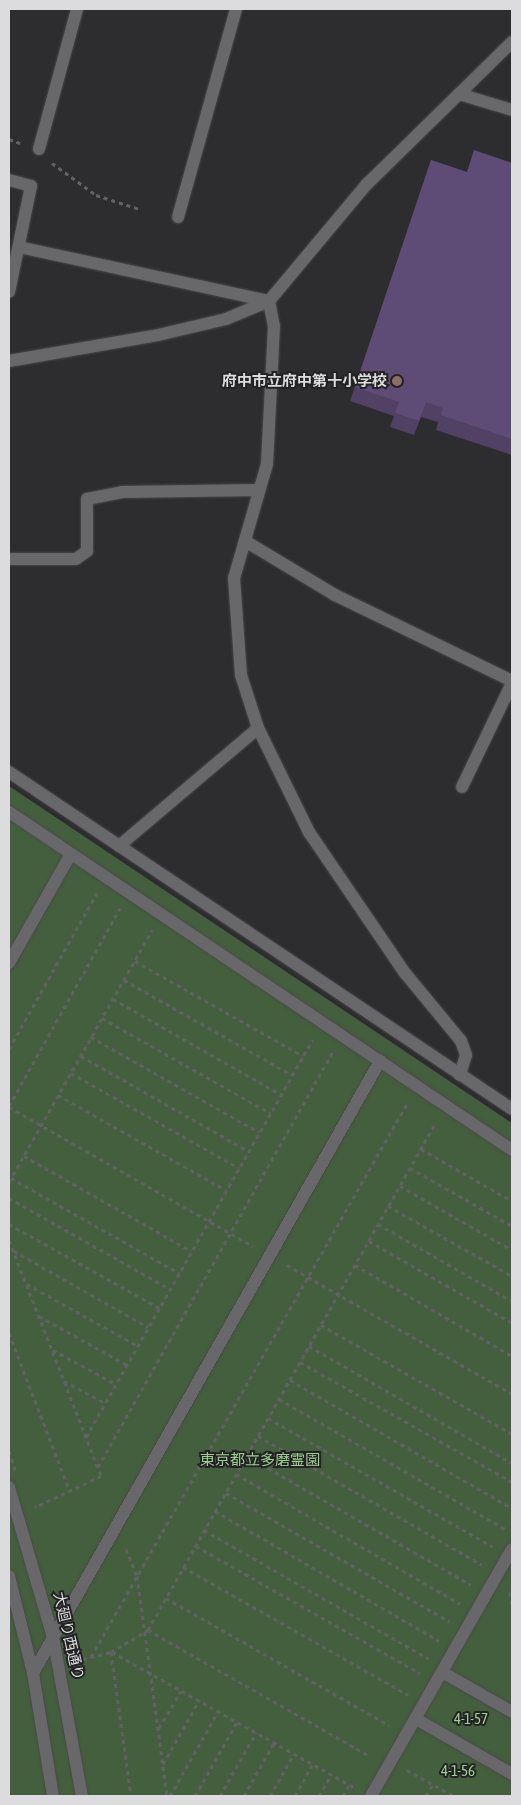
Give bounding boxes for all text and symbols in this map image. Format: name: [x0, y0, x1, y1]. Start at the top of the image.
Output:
place label: 府中市立府中第十小学校: [222, 372, 387, 390]
marker: 府中市立府中第十小学校: [391, 375, 403, 387]
park label: 東京都立多磨霊園: [200, 1451, 320, 1469]
street label: 大廻り西通り: [50, 1590, 88, 1682]
park label: 4-1-57: [454, 1710, 488, 1728]
park label: 4-1-56: [441, 1762, 475, 1780]

